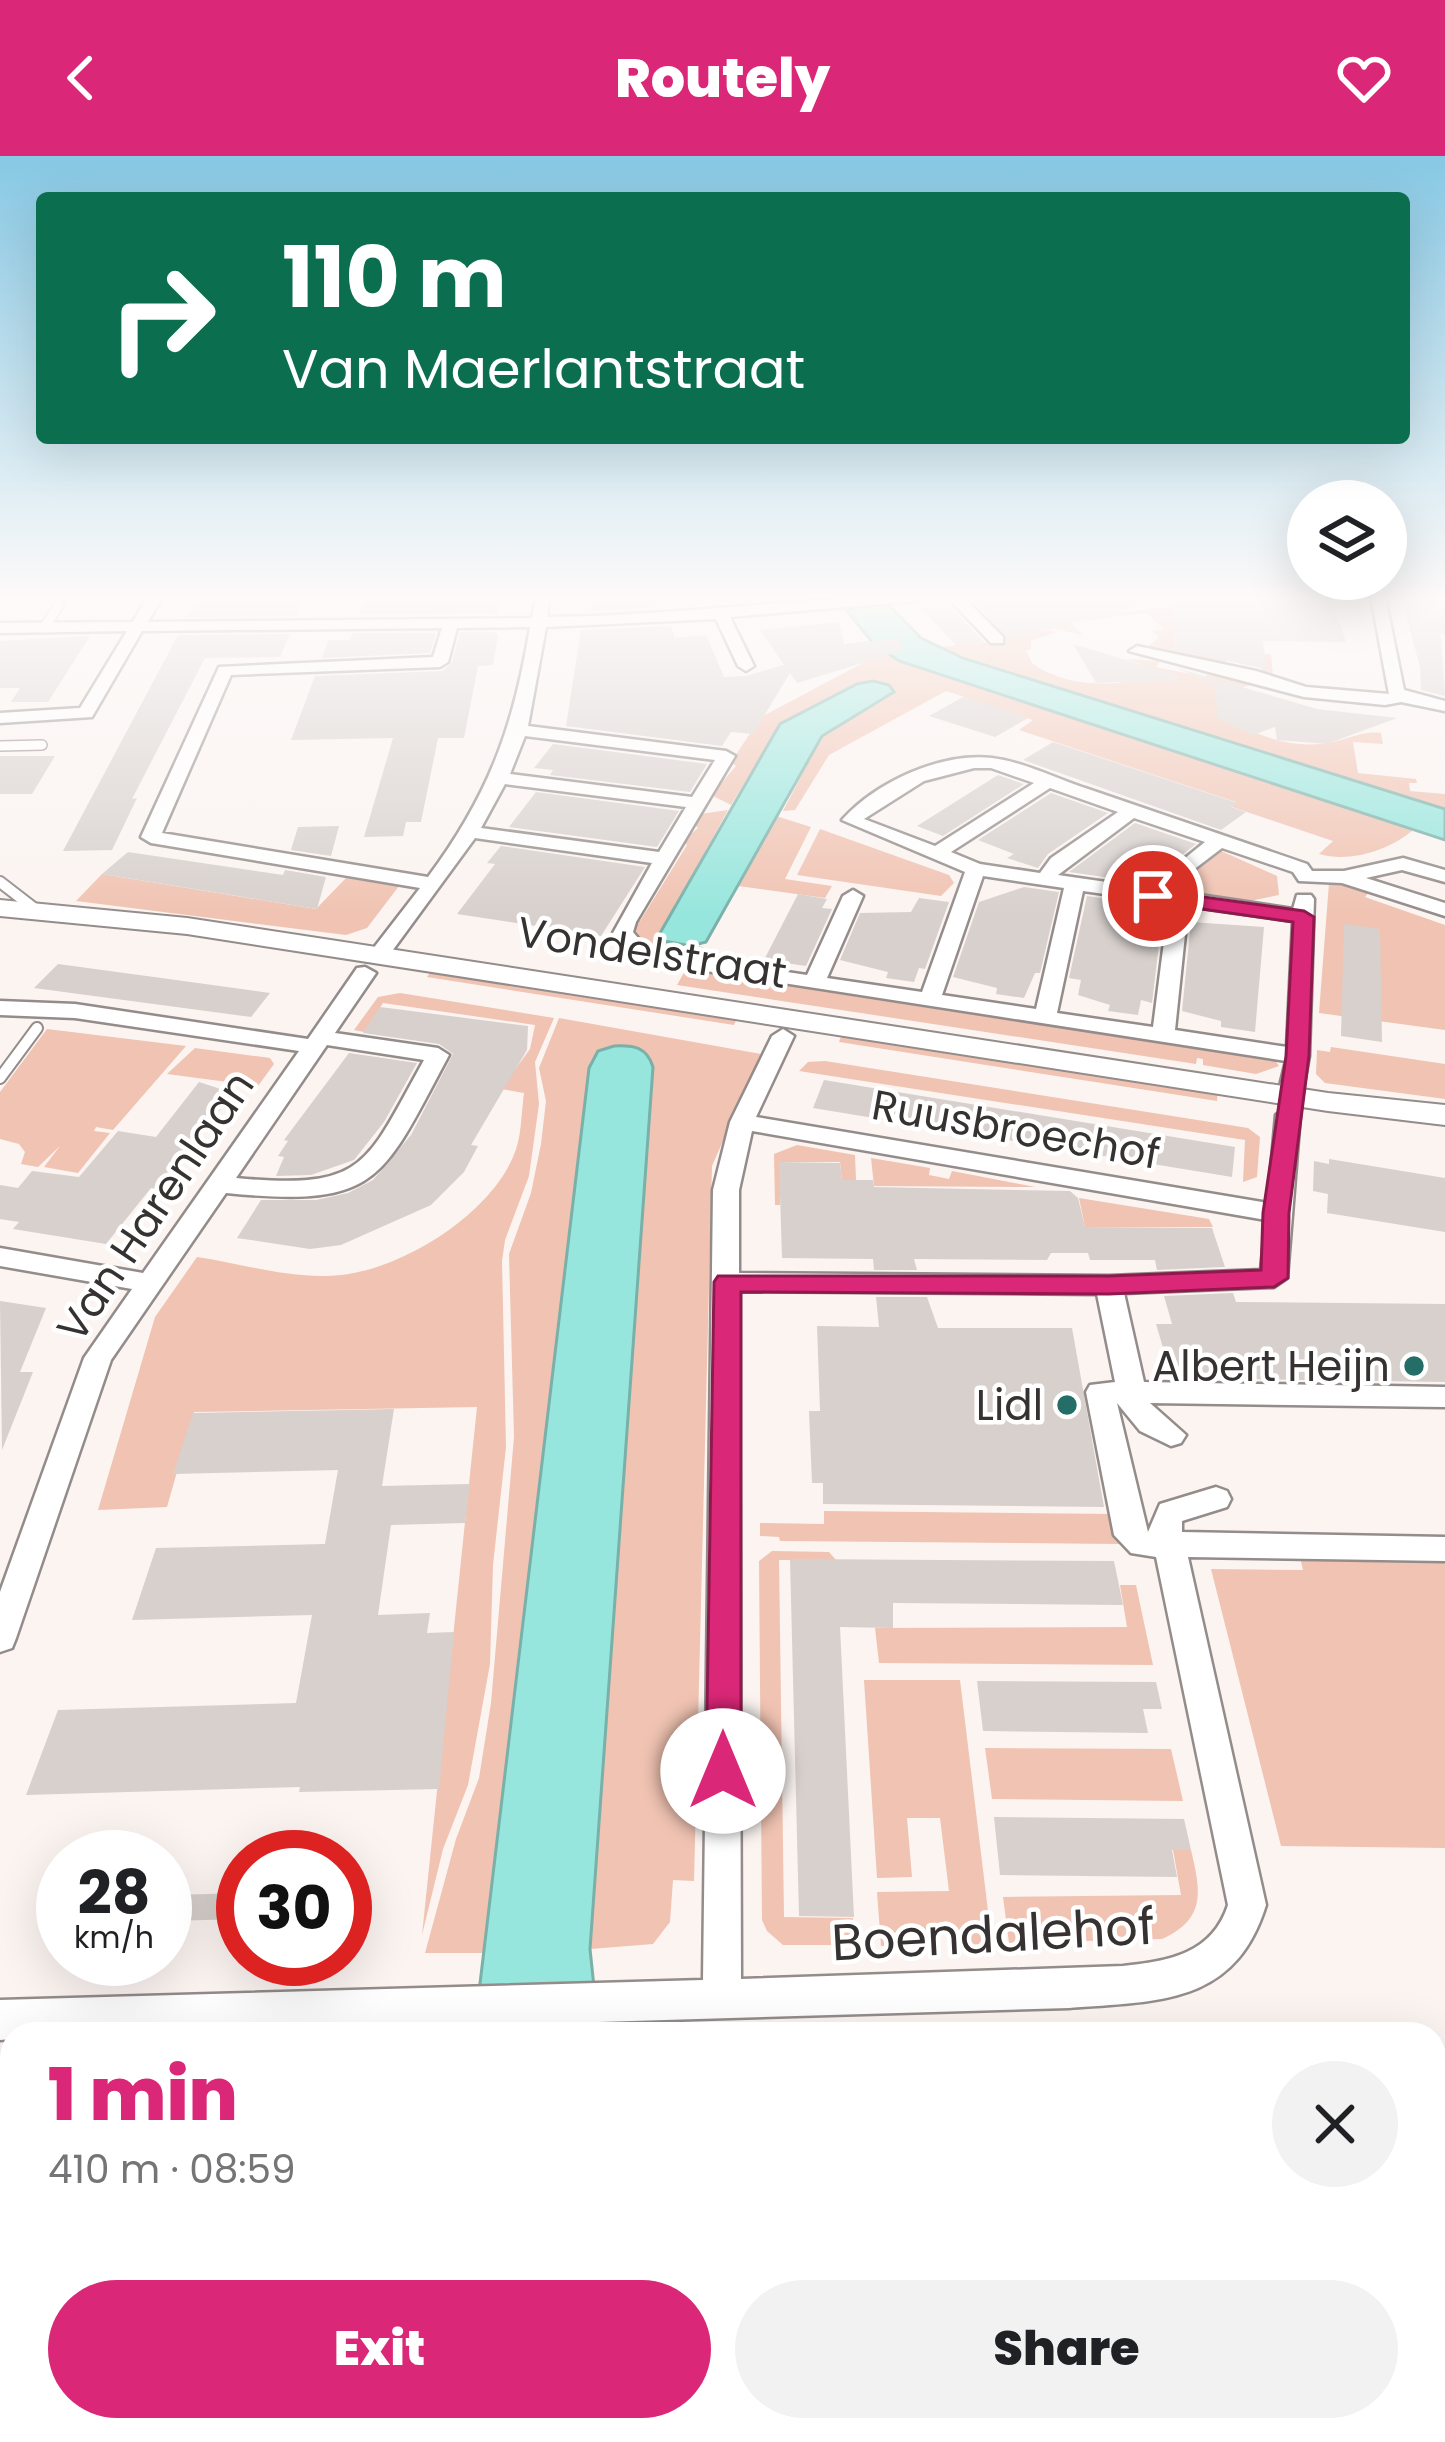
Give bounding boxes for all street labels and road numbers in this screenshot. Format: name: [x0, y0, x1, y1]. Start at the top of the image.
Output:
street label: Vondelstraat: [513, 902, 791, 1003]
street label: Van Harenlaan: [43, 1059, 268, 1353]
street label: Ruusbroechof: [867, 1075, 1164, 1184]
street label: Boendalehof: [830, 1890, 1156, 1978]

